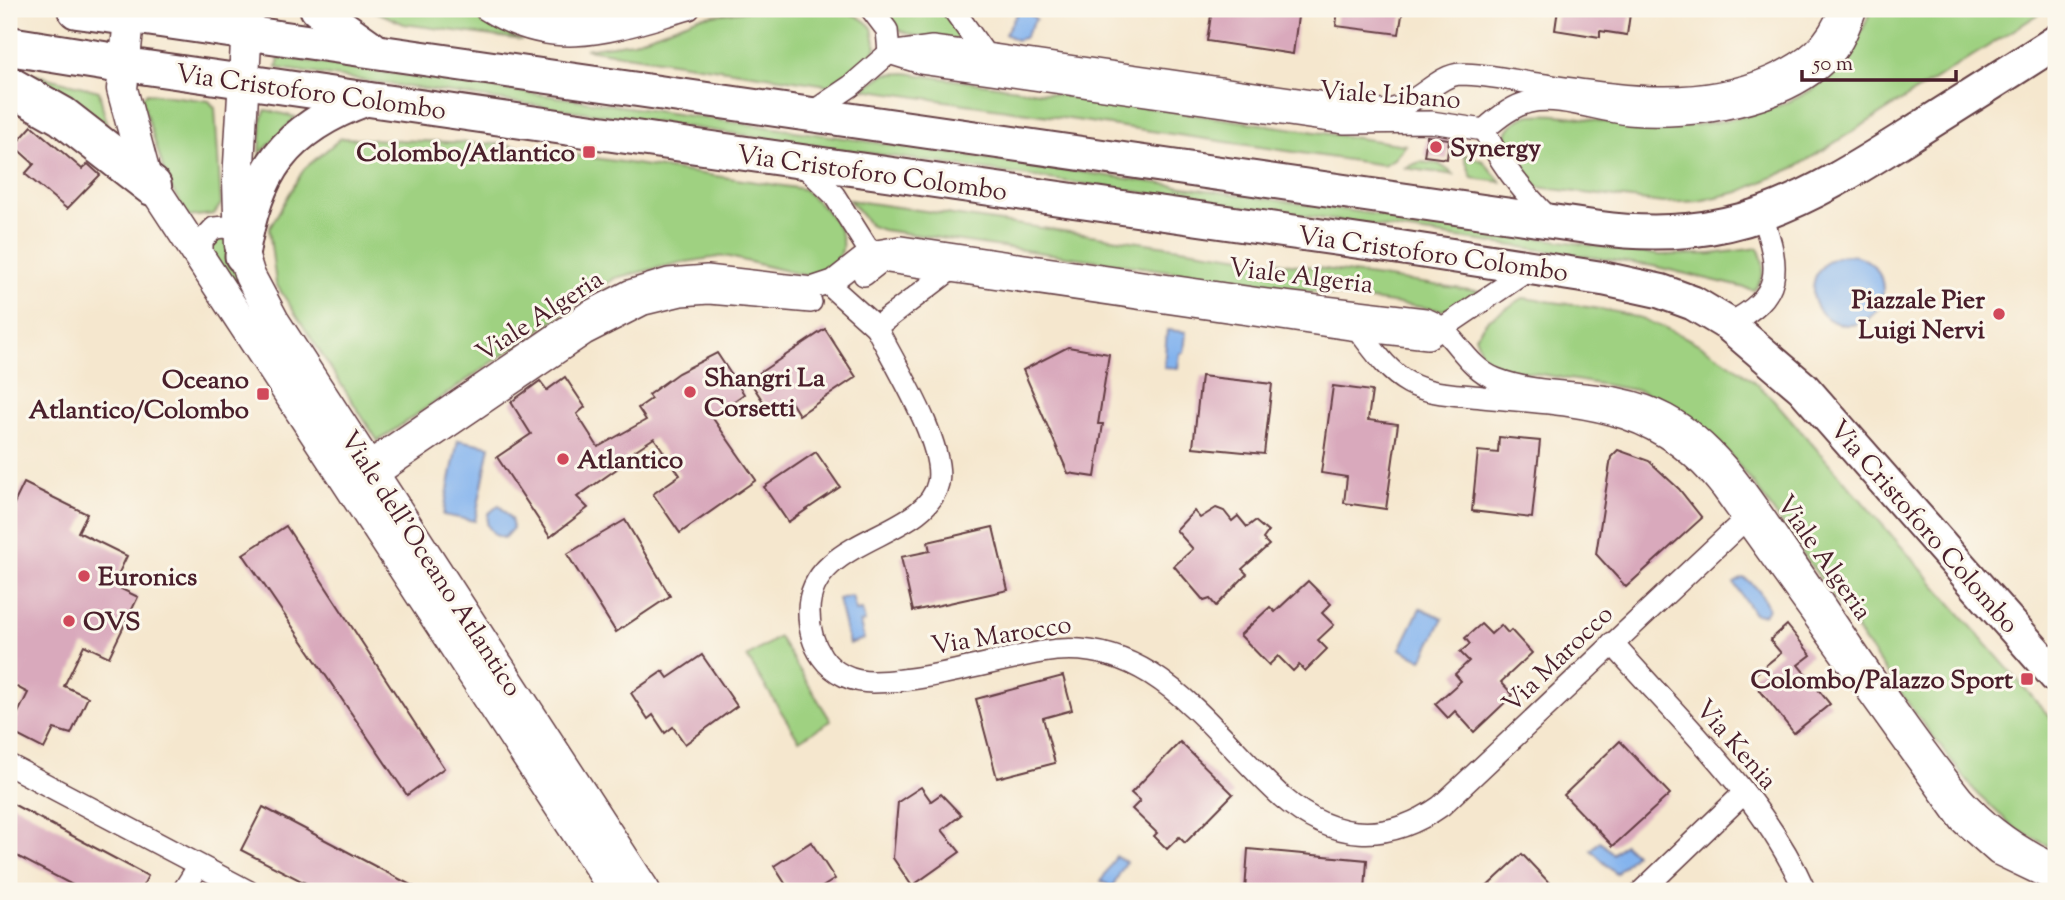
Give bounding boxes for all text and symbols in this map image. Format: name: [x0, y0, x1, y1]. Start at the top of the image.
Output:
scale bar: [1802, 38, 1956, 82]
text: 50 m: [1812, 50, 1853, 80]
street label: Via Cristoforo Colombo: [173, 56, 448, 131]
street label: Viale Libano: [1318, 73, 1462, 120]
place label: Synergy: [1450, 131, 1541, 168]
place label: Colombo/Atlantico: [356, 136, 575, 173]
street label: Via Cristoforo Colombo: [734, 137, 1009, 212]
marker: Synergy: [1428, 139, 1444, 155]
marker: Colombo/Atlantico: [581, 144, 597, 160]
street label: Via Cristoforo Colombo: [1295, 218, 1570, 293]
street label: Viale Algeria: [1226, 250, 1375, 305]
street label: Viale Algeria: [469, 262, 611, 372]
place label: Piazzale Pier Luigi Nervi: [1852, 283, 1986, 350]
marker: Piazzale Pier Luigi Nervi: [1991, 306, 2007, 322]
place label: Shangri La Corsetti: [704, 361, 825, 428]
place label: Oceano Atlantico/Colombo: [29, 363, 249, 430]
marker: Shangri La Corsetti: [682, 384, 698, 400]
marker: Oceano Atlantico/Colombo: [255, 386, 271, 402]
street label: Via Cristoforo Colombo: [1820, 413, 2027, 643]
street label: Viale dell'Oceano Atlantico: [330, 424, 530, 704]
place label: Atlantico: [577, 443, 683, 480]
marker: Atlantico: [555, 451, 571, 467]
street label: Viale Algeria: [1766, 488, 1880, 629]
place label: Euronics: [98, 560, 197, 597]
marker: Euronics: [76, 568, 92, 584]
street label: Via Marocco: [1495, 597, 1623, 722]
place label: OVS: [83, 605, 140, 642]
street label: Via Marocco: [929, 607, 1074, 666]
marker: OVS: [61, 613, 77, 629]
place label: Colombo/Palazzo Sport: [1751, 663, 2013, 700]
marker: Colombo/Palazzo Sport: [2019, 671, 2035, 687]
street label: Via Kenia: [1685, 692, 1785, 799]

